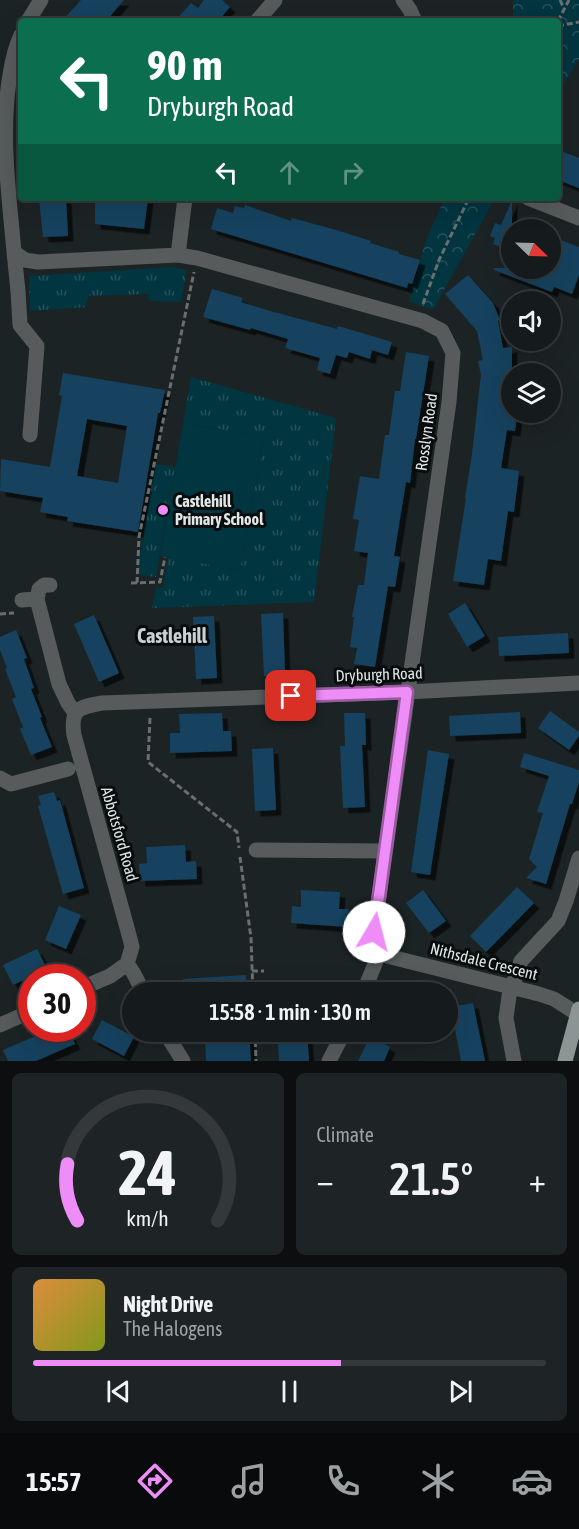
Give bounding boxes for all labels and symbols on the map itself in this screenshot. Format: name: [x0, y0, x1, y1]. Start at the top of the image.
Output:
north arrow: [501, 219, 561, 279]
street label: Rosslyn Road: [412, 392, 441, 472]
place label: Castlehill Primary School: [175, 492, 264, 528]
marker: Castlehill Primary School: [156, 503, 170, 517]
district label: Castlehill: [137, 624, 208, 647]
street label: Dryburgh Road: [335, 663, 423, 686]
pin: [265, 670, 316, 721]
street label: Abbotsford Road: [98, 785, 142, 883]
position arrow: [342, 900, 406, 964]
street label: Nithsdale Crescent: [428, 939, 540, 983]
speed limit sign: 30: [18, 964, 96, 1042]

